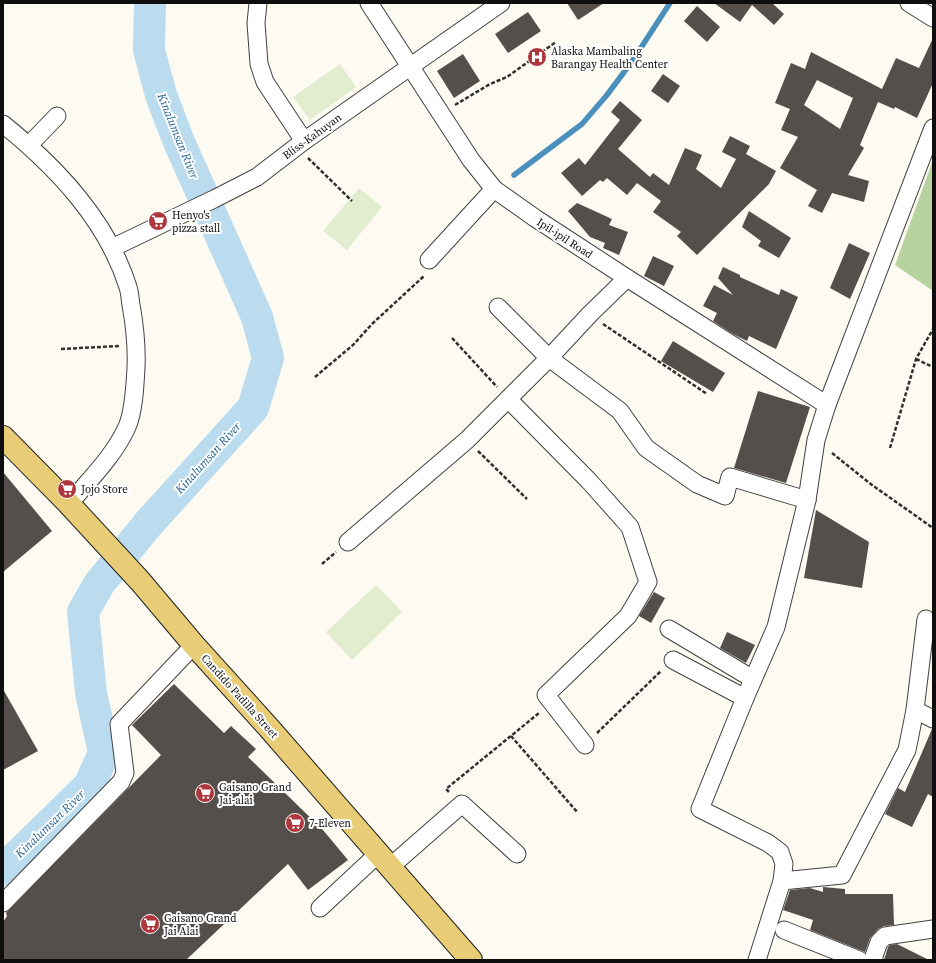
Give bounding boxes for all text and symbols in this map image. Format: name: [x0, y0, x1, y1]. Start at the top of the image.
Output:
place label: Alaska Mambaling Barangay Health Center: [551, 44, 668, 72]
hospital icon: Alaska Mambaling Barangay Health Center: [526, 46, 548, 68]
water label: Kinalumsan River: [153, 90, 203, 182]
street label: Bliss-Kahuyan: [280, 110, 345, 163]
place label: Henyo's pizza stall: [172, 208, 220, 236]
supermarket icon: Henyo's pizza stall: [147, 210, 169, 232]
street label: Ipil-ipil Road: [534, 215, 596, 262]
water label: Kinalumsan River: [171, 418, 245, 498]
supermarket icon: Jojo Store: [56, 478, 78, 500]
place label: Jojo Store: [80, 482, 128, 497]
street label: Candido Padilla Street: [198, 651, 282, 742]
place label: Gaisano Grand Jai-alai: [218, 780, 292, 808]
supermarket icon: Gaisano Grand Jai-alai: [194, 782, 216, 804]
water label: Kinalumsan River: [11, 786, 89, 862]
supermarket icon: 7-Eleven: [284, 812, 306, 834]
place label: 7-Eleven: [309, 816, 351, 831]
place label: Gaisano Grand Jai Alai: [163, 911, 237, 939]
supermarket icon: Gaisano Grand Jai Alai: [139, 913, 161, 935]

